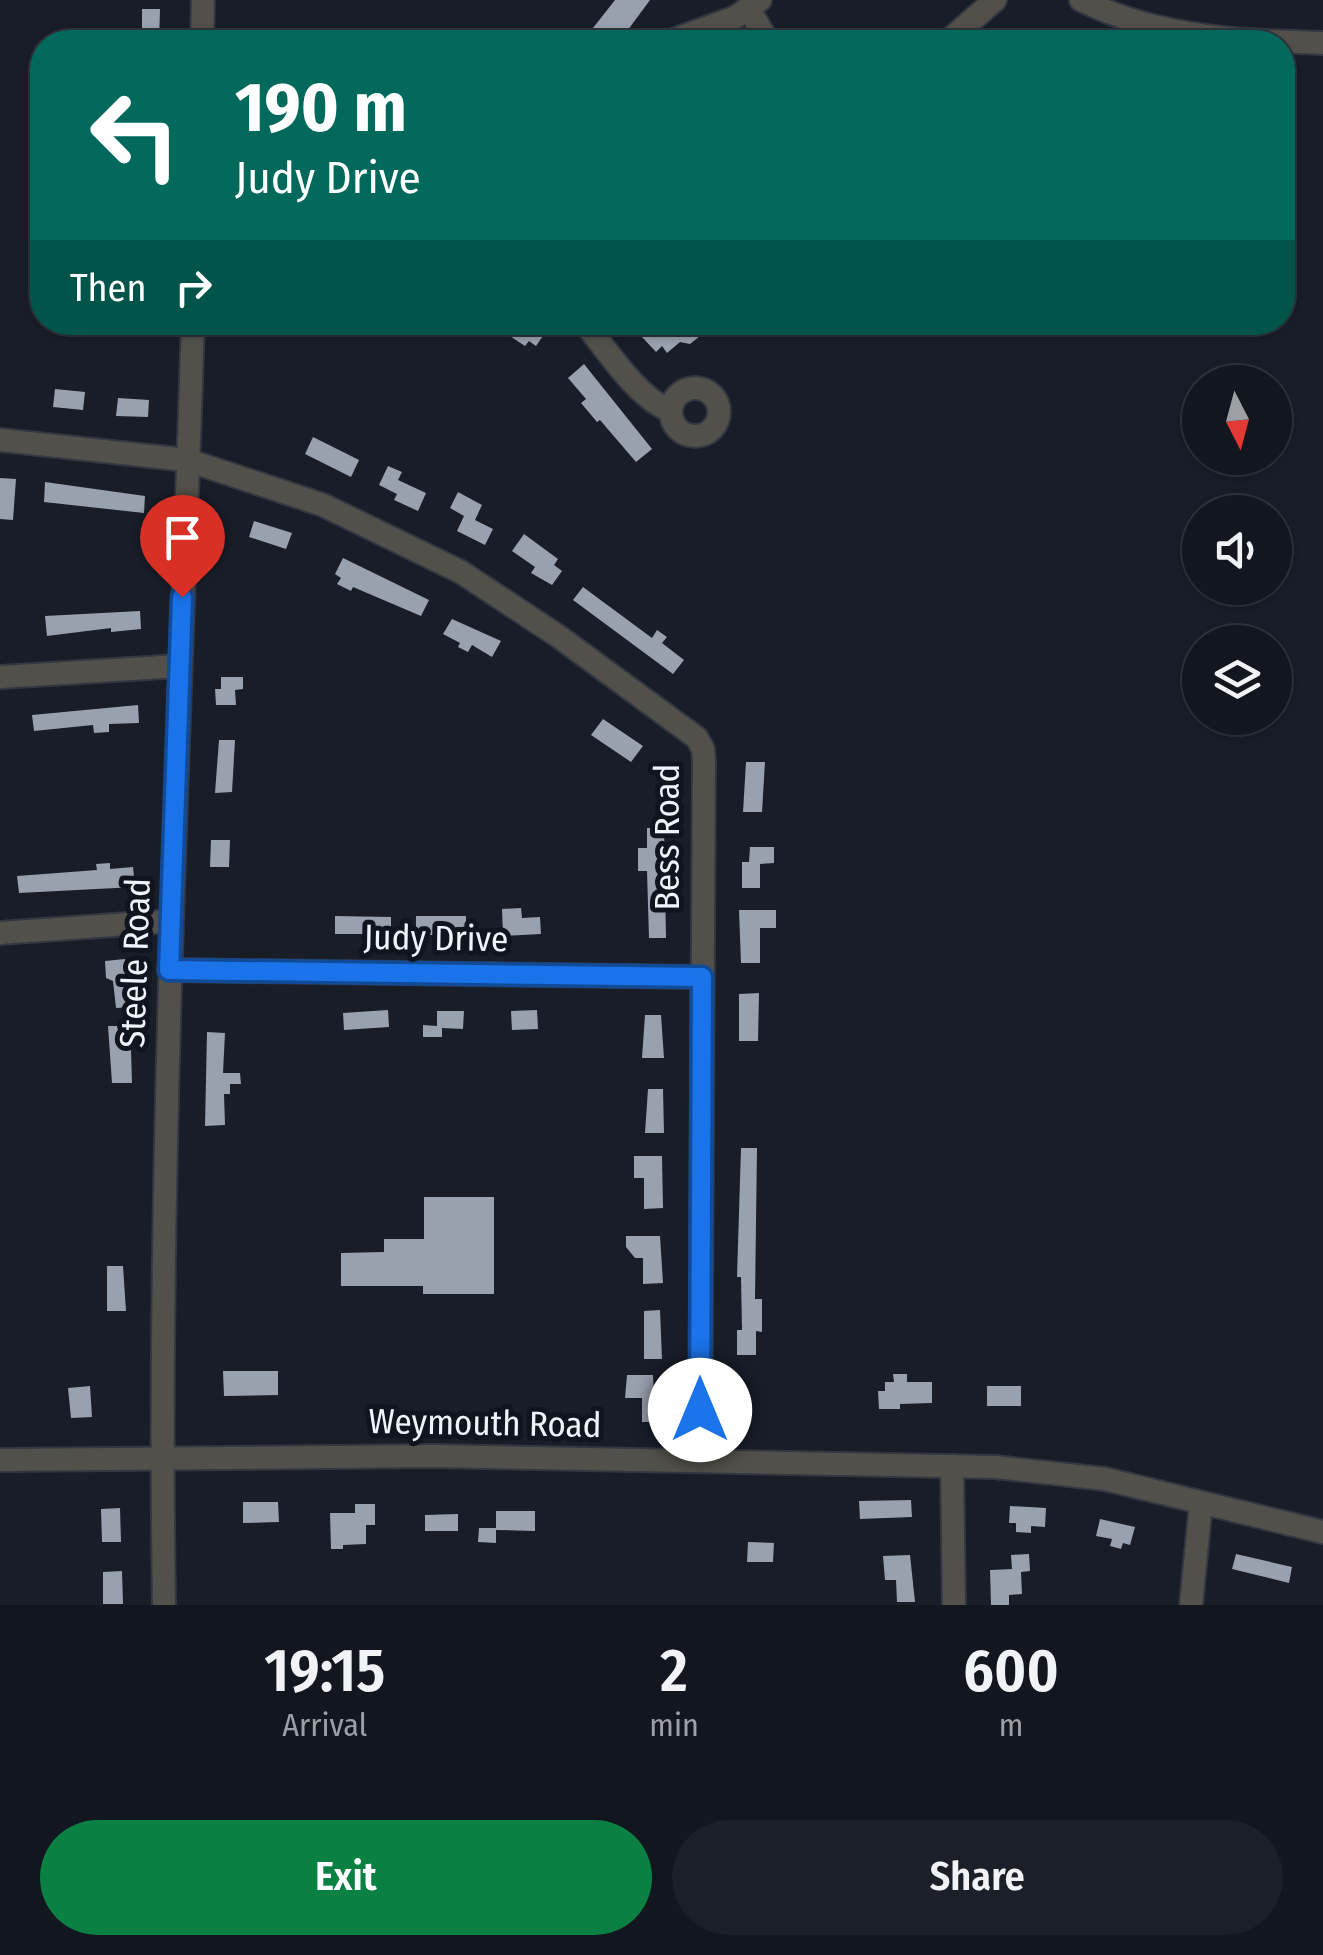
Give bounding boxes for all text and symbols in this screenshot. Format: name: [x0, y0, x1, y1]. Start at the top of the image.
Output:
text: 190 m: [235, 66, 407, 150]
icon: left: [70, 70, 200, 200]
text: Judy Drive: [235, 151, 421, 205]
icon: right: [166, 260, 221, 315]
text: Then: [70, 265, 146, 311]
north arrow: [1182, 365, 1292, 475]
map controls: [1182, 365, 1292, 735]
pin: [140, 495, 225, 598]
button: sound: [1182, 495, 1292, 605]
icon: arrive: [155, 510, 210, 565]
button: layers: [1182, 625, 1292, 735]
street label: Bess Road: [646, 764, 688, 910]
street label: Steele Road: [111, 877, 159, 1049]
street label: Judy Drive: [363, 916, 509, 960]
position arrow: [648, 1358, 752, 1462]
street label: Weymouth Road: [368, 1400, 602, 1446]
text: 19:15: [264, 1635, 385, 1707]
text: 2: [660, 1635, 688, 1707]
text: 600: [963, 1635, 1059, 1707]
text: Arrival: [282, 1706, 367, 1744]
text: min: [649, 1706, 699, 1744]
text: m: [999, 1706, 1023, 1744]
button: Exit: [40, 1820, 652, 1935]
button: Share: [672, 1820, 1283, 1935]

